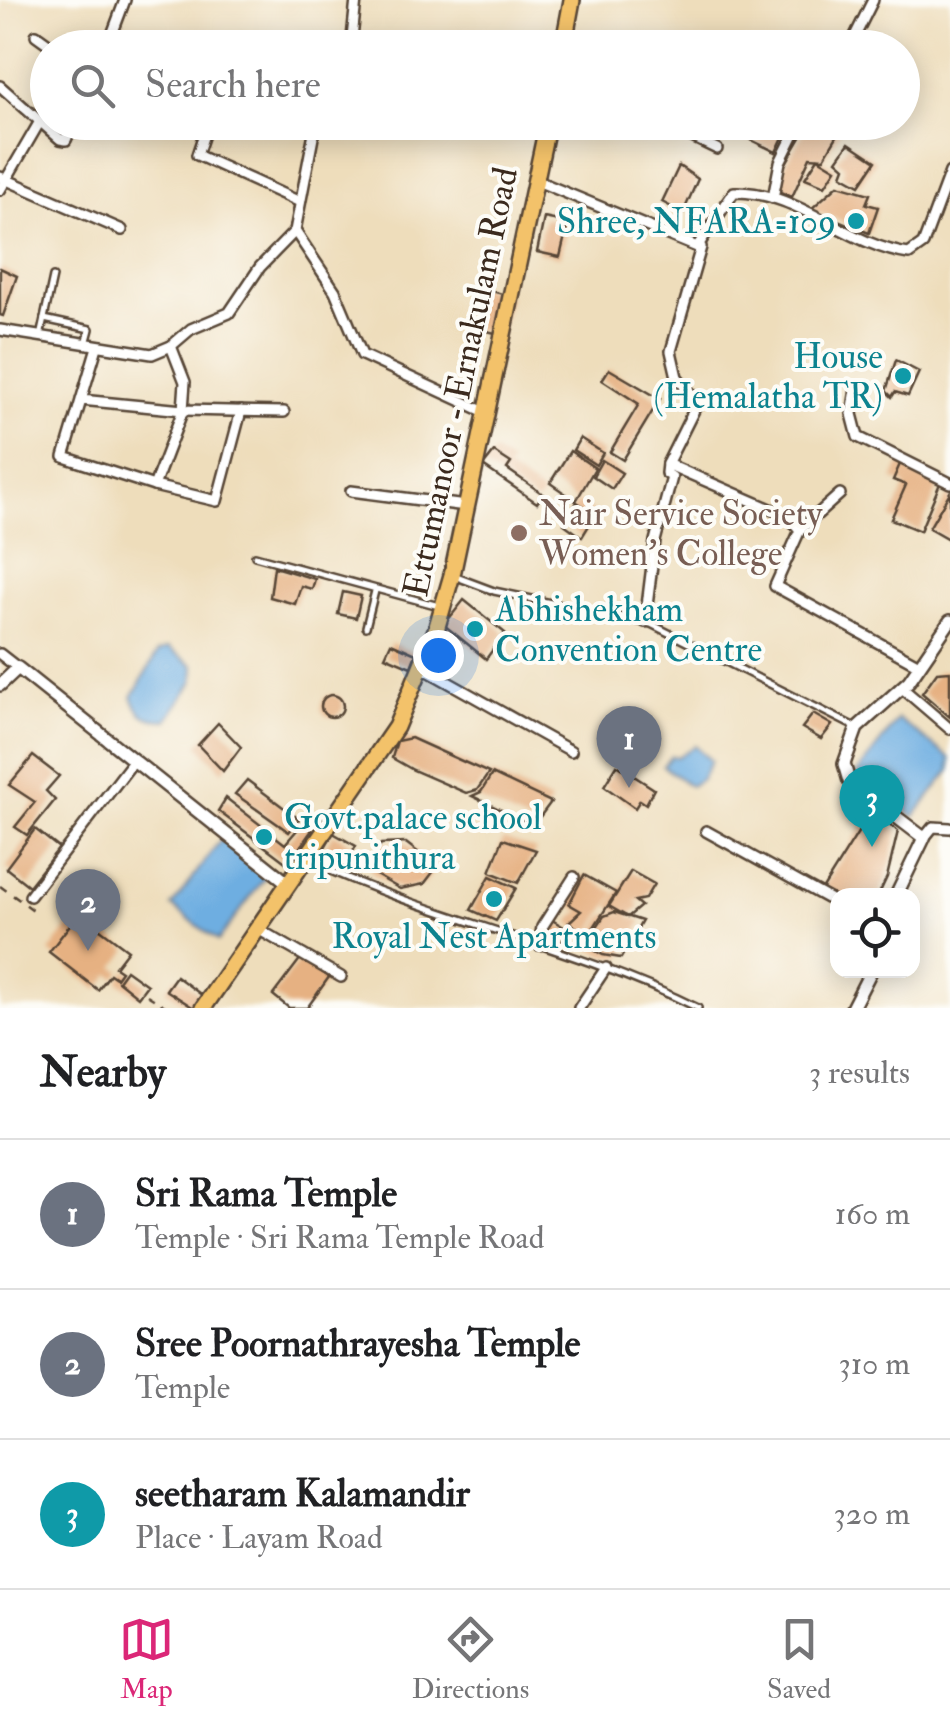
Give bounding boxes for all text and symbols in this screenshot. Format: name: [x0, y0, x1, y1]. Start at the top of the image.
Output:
search box: [30, 30, 920, 140]
icon: search: [65, 58, 120, 113]
text: Search here: [145, 61, 321, 109]
street label: Ettumanoor - Ernakulam Road: [394, 163, 528, 601]
place label: Shree, NFARA=109: [557, 200, 836, 244]
marker: Shree, NFARA=109: [845, 210, 867, 232]
place label: House (Hemalatha TR): [654, 335, 883, 419]
marker: House (Hemalatha TR): [892, 365, 914, 387]
place label: Nair Service Society Women's College: [538, 492, 823, 576]
marker: Nair Service Society Women's College: [508, 522, 530, 544]
place label: Abhishekham Convention Centre: [494, 588, 762, 672]
marker: Abhishekham Convention Centre: [464, 618, 486, 640]
your location: [413, 630, 464, 681]
pin: 1: [596, 706, 662, 788]
pin: 3: [840, 764, 904, 847]
place label: Govt.palace school tripunithura: [284, 796, 542, 880]
marker: Govt.palace school tripunithura: [253, 826, 275, 848]
pin: 2: [56, 868, 120, 951]
marker: Royal Nest Apartments: [483, 888, 505, 910]
map controls: [830, 888, 920, 978]
button: locate: [830, 888, 920, 978]
place label: Royal Nest Apartments: [332, 915, 656, 959]
text: Nearby: [40, 1047, 166, 1099]
text: 3 results: [809, 1053, 910, 1093]
text: Sri Rama Temple: [135, 1170, 397, 1218]
text: 1: [67, 1194, 78, 1234]
text: 160 m: [835, 1194, 910, 1234]
text: Temple · Sri Rama Temple Road: [135, 1218, 544, 1258]
text: Sree Poornathrayesha Temple: [135, 1320, 580, 1368]
text: 2: [64, 1344, 81, 1384]
text: 310 m: [839, 1344, 910, 1384]
text: Temple: [135, 1368, 230, 1408]
text: seetharam Kalamandir: [135, 1470, 470, 1518]
text: 3: [66, 1494, 79, 1534]
text: 320 m: [834, 1494, 910, 1534]
text: Place · Layam Road: [135, 1518, 383, 1558]
tab: Map: [119, 1612, 174, 1707]
tab: Directions: [412, 1612, 529, 1707]
tab: Saved: [767, 1612, 831, 1707]

